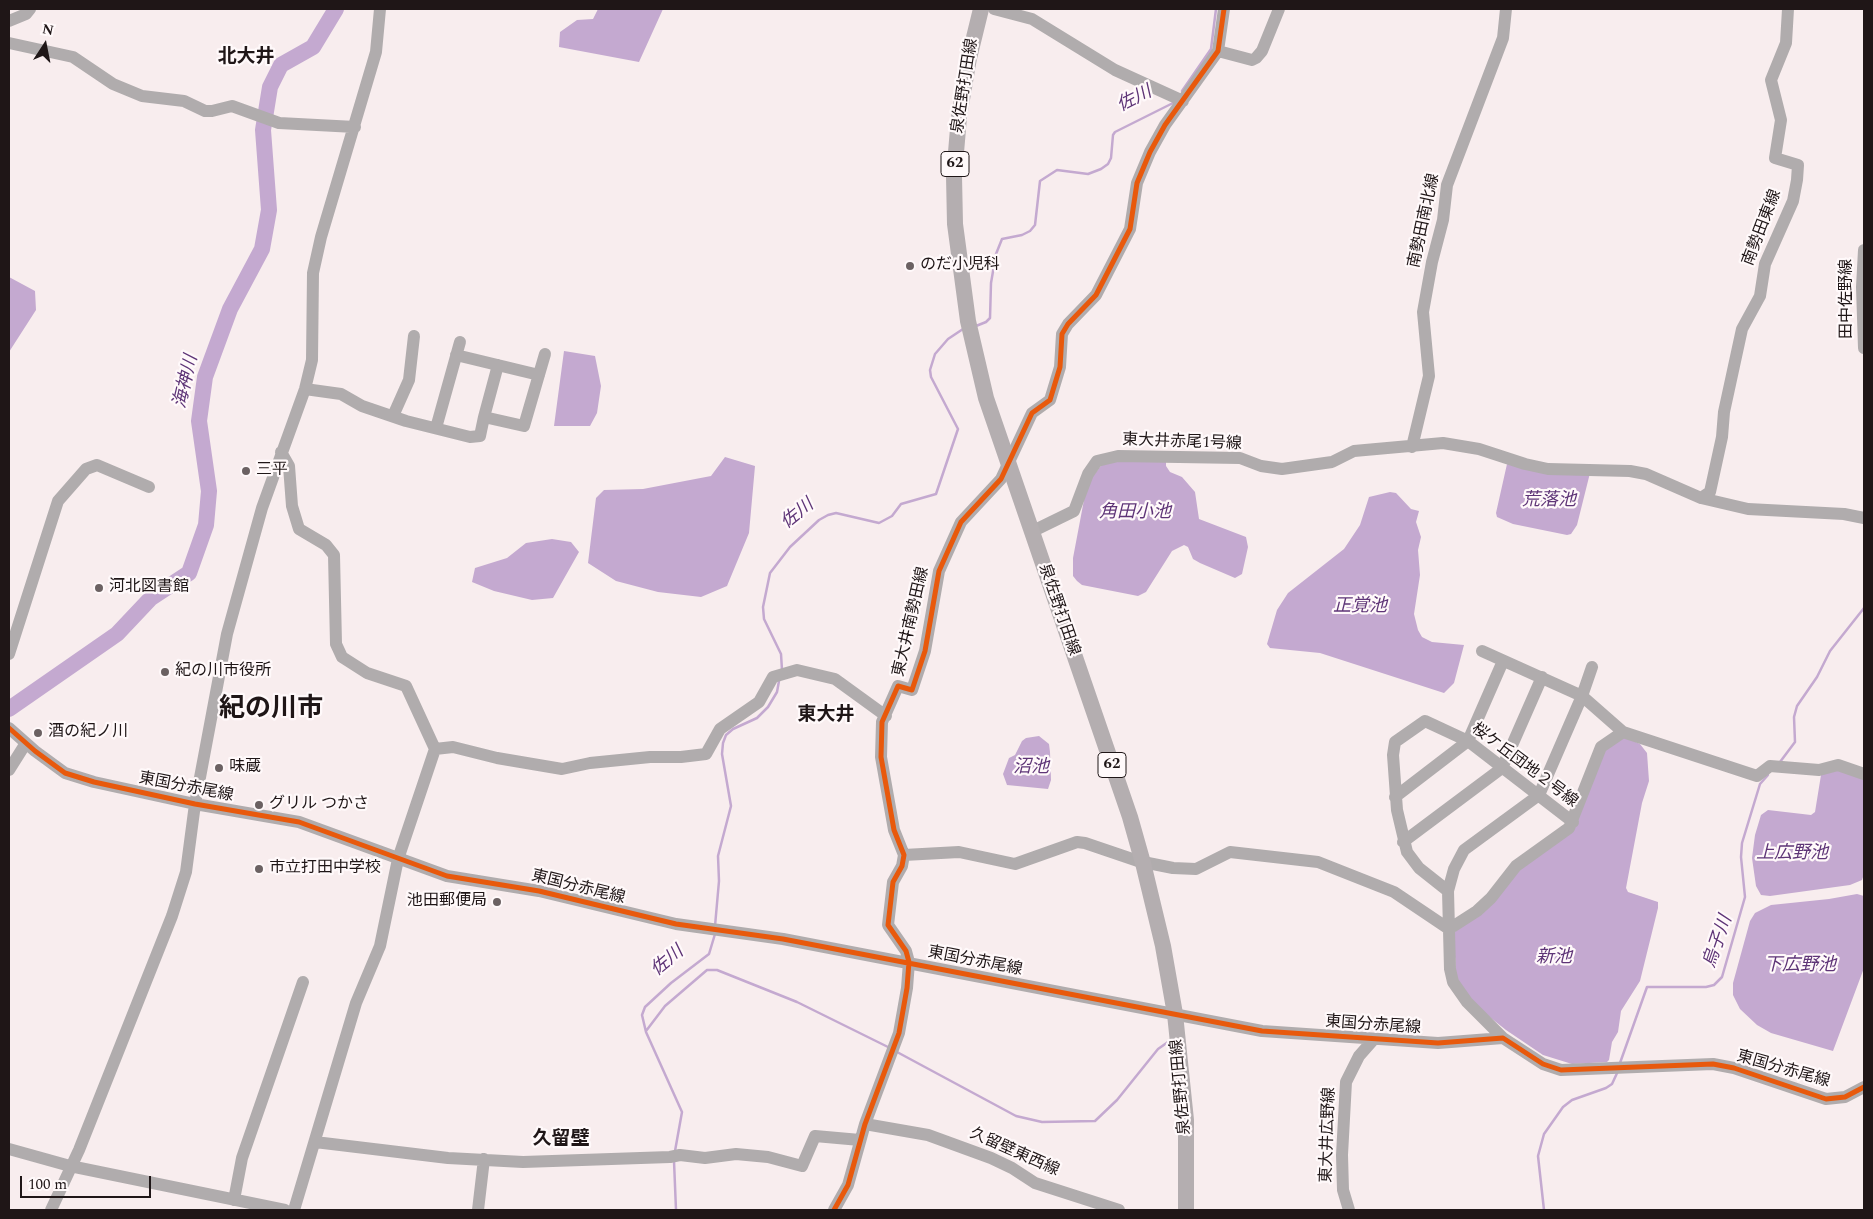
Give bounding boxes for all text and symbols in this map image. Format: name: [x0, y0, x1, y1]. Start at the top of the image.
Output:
text: N: [40, 18, 56, 41]
north arrow: [20, 20, 70, 70]
street label: 泉佐野打田線: [949, 37, 983, 135]
district label: 北大井: [218, 47, 274, 69]
water label: 佐川: [1114, 82, 1156, 118]
road number: 62: [941, 152, 969, 176]
street label: 南勢田南北線: [1406, 172, 1444, 270]
street label: 南勢田東線: [1740, 187, 1786, 269]
place label: のだ小児科: [920, 256, 1000, 276]
street label: 田中佐野線: [1838, 259, 1858, 339]
marker: のだ小児科: [904, 260, 916, 272]
water label: 海神川: [170, 353, 204, 411]
street label: 東大井赤尾1号線: [1122, 431, 1242, 455]
place label: 三平: [256, 461, 288, 481]
marker: 三平: [240, 465, 252, 477]
water label: 荒落池: [1522, 490, 1576, 512]
water label: 佐川: [777, 495, 819, 535]
water label: 角田小池: [1099, 502, 1171, 524]
street label: 泉佐野打田線: [1033, 561, 1083, 659]
street label: 東大井南勢田線: [890, 565, 934, 679]
place label: 河北図書館: [109, 578, 189, 598]
marker: 河北図書館: [93, 582, 105, 594]
water label: 正覚池: [1333, 596, 1387, 618]
place label: 紀の川市役所: [175, 662, 271, 682]
marker: 紀の川市役所: [159, 666, 171, 678]
district label: 紀の川市: [219, 695, 323, 727]
district label: 東大井: [798, 705, 854, 727]
street label: 桜ケ丘団地２号線: [1467, 720, 1581, 812]
place label: 酒の紀ノ川: [48, 723, 128, 743]
marker: 酒の紀ノ川: [32, 727, 44, 739]
road number: 62: [1098, 752, 1126, 778]
water label: 沼池: [1013, 757, 1049, 779]
place label: 味蔵: [229, 758, 261, 778]
marker: 味蔵: [213, 762, 225, 774]
street label: 東国分赤尾線: [137, 769, 235, 807]
place label: グリル つかさ: [269, 795, 369, 815]
marker: グリル つかさ: [253, 799, 265, 811]
water label: 上広野池: [1756, 843, 1828, 865]
place label: 市立打田中学校: [269, 859, 381, 879]
marker: 市立打田中学校: [253, 863, 265, 875]
street label: 東国分赤尾線: [529, 867, 627, 909]
place label: 池田郵便局: [407, 892, 487, 912]
marker: 池田郵便局: [491, 896, 503, 908]
water label: 烏子川: [1700, 913, 1738, 971]
water label: 佐川: [647, 942, 689, 982]
street label: 東国分赤尾線: [926, 943, 1024, 981]
water label: 新池: [1536, 947, 1572, 969]
water label: 下広野池: [1764, 955, 1836, 977]
street label: 東国分赤尾線: [1324, 1013, 1422, 1039]
street label: 泉佐野打田線: [1168, 1038, 1196, 1136]
street label: 東国分赤尾線: [1734, 1048, 1832, 1092]
street label: 東大井広野線: [1318, 1087, 1340, 1183]
street label: 久留壁東西線: [966, 1125, 1062, 1181]
district label: 久留壁: [533, 1129, 589, 1151]
scale bar: [22, 1166, 154, 1198]
text: 100 m: [28, 1173, 67, 1196]

